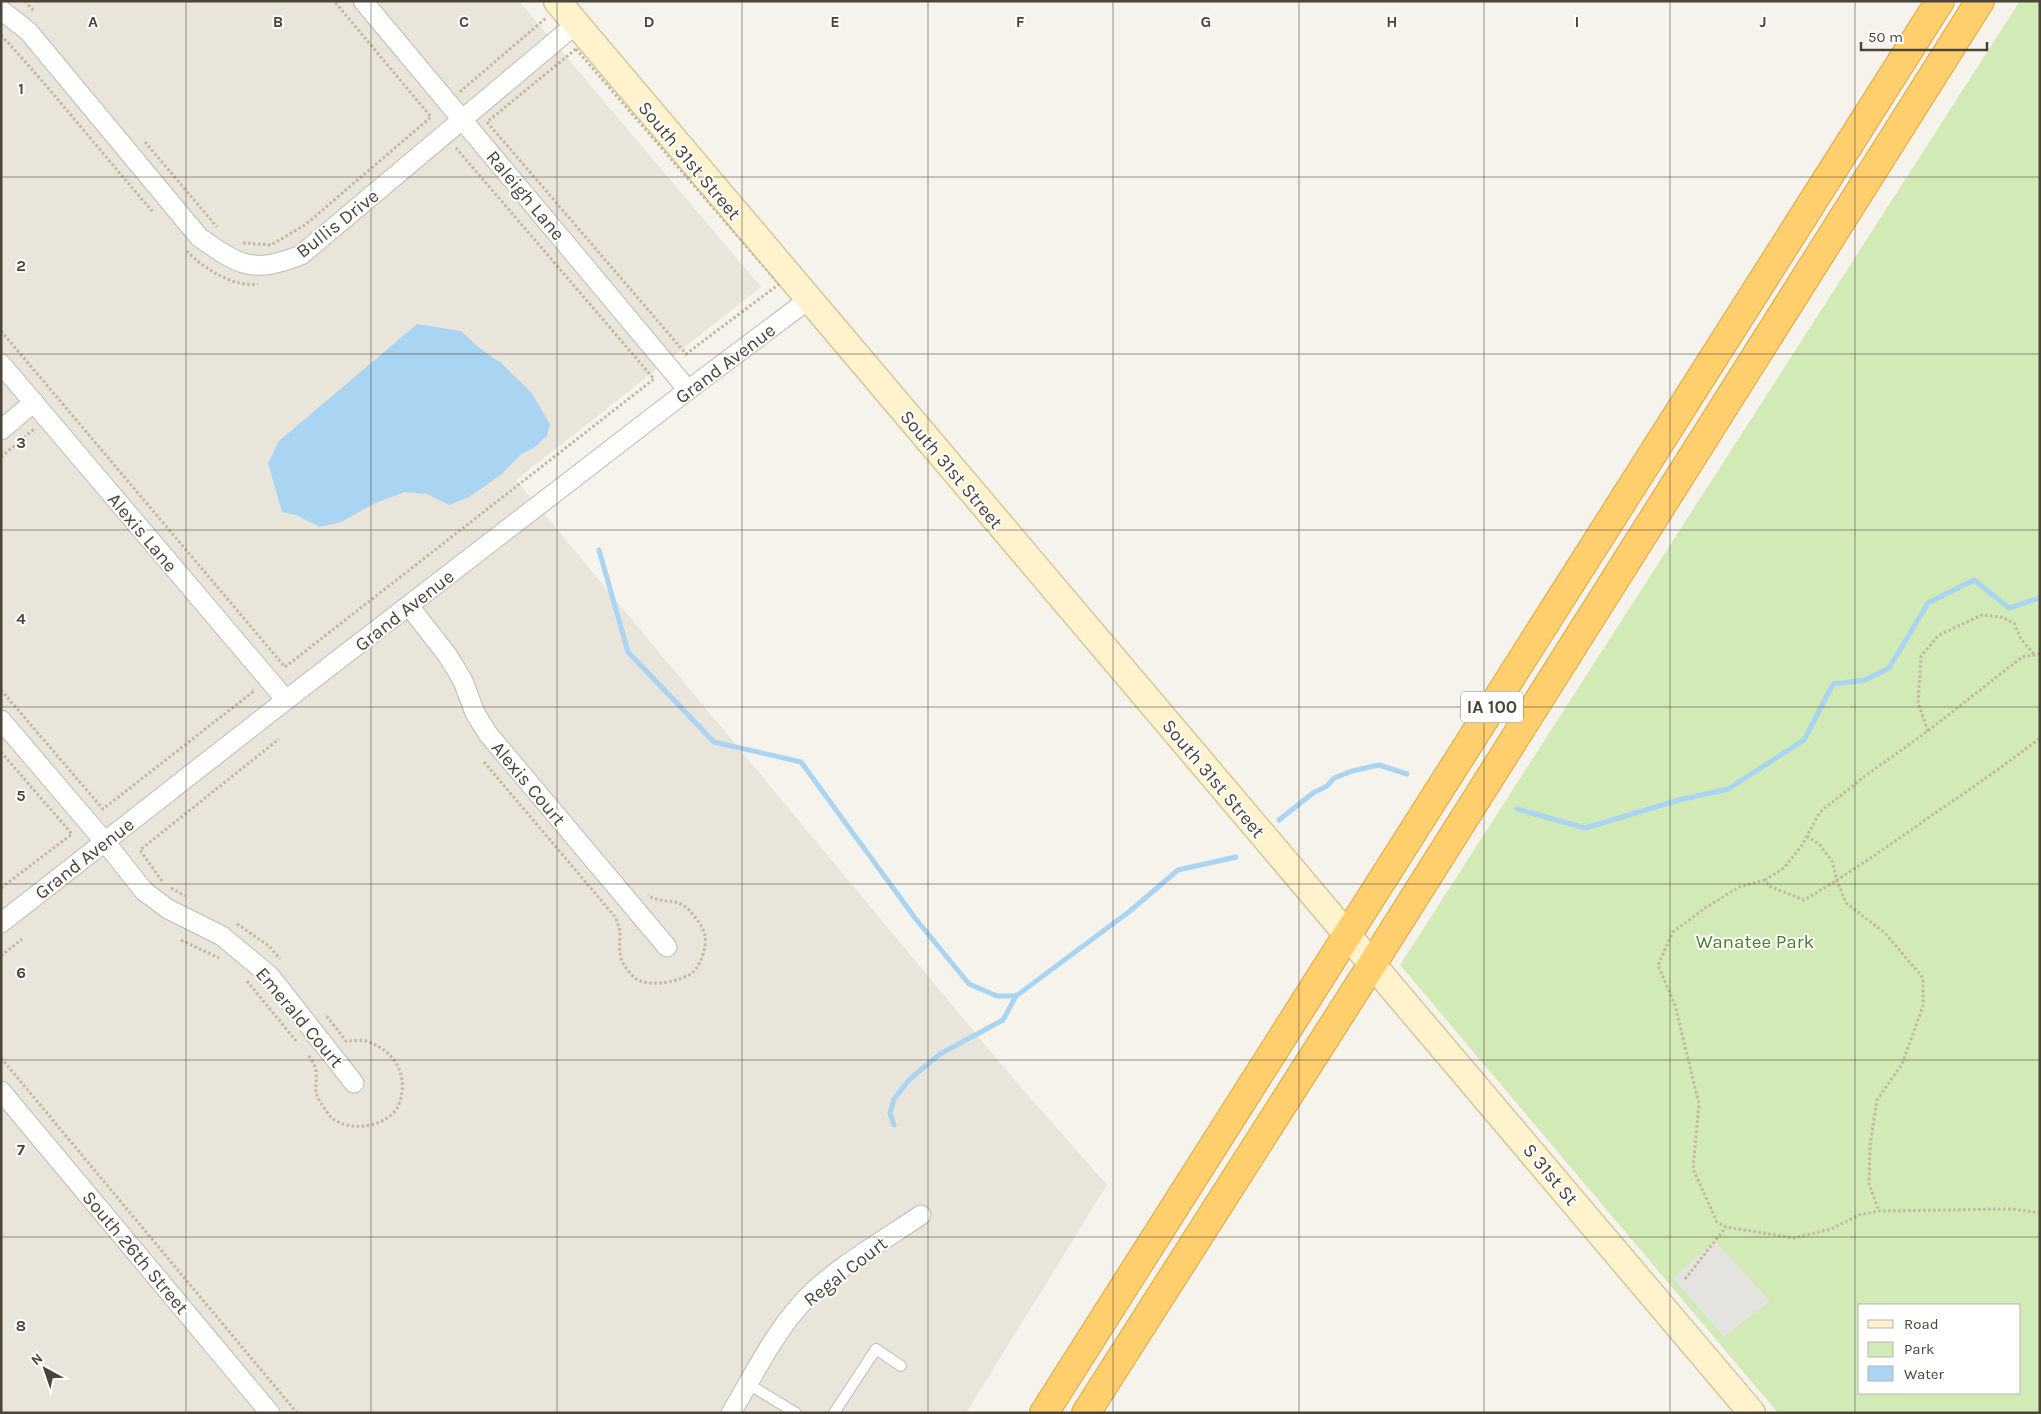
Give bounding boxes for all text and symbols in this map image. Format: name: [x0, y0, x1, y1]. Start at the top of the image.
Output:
text: A: [88, 12, 98, 31]
text: B: [273, 12, 283, 31]
text: C: [459, 12, 469, 31]
text: D: [644, 12, 655, 31]
text: E: [830, 12, 840, 31]
text: F: [1016, 12, 1025, 31]
text: G: [1201, 12, 1211, 31]
text: H: [1386, 12, 1398, 31]
text: I: [1575, 12, 1579, 31]
text: J: [1759, 12, 1767, 31]
scale bar: [1861, 20, 1987, 52]
text: 50 m: [1868, 28, 1903, 46]
text: 1: [18, 79, 24, 98]
street label: South 31st Street: [633, 97, 745, 224]
street label: Raleigh Lane: [481, 146, 569, 245]
street label: Bullis Drive: [292, 185, 383, 263]
text: 2: [16, 256, 26, 275]
street label: Grand Avenue: [671, 319, 780, 408]
street label: South 31st Street: [895, 406, 1007, 533]
text: 3: [16, 433, 26, 452]
street label: Alexis Lane: [103, 489, 182, 577]
street label: Grand Avenue: [351, 565, 458, 656]
text: 4: [16, 609, 26, 628]
road number: IA 100: [1461, 692, 1523, 722]
street label: South 31st Street: [1157, 715, 1269, 842]
street label: Alexis Court: [487, 737, 570, 830]
text: 5: [16, 786, 26, 805]
street label: Grand Avenue: [31, 813, 138, 904]
park label: Wanatee Park: [1696, 931, 1815, 953]
text: 6: [16, 963, 26, 982]
street label: Emerald Court: [251, 963, 348, 1072]
street label: S 31st St: [1518, 1139, 1582, 1210]
text: 7: [17, 1140, 25, 1159]
street label: South 26th Street: [77, 1187, 193, 1319]
street label: Regal Court: [799, 1232, 892, 1311]
legend: [1858, 1304, 2021, 1394]
text: Road: [1904, 1315, 1939, 1333]
text: 8: [16, 1316, 26, 1335]
text: Park: [1904, 1340, 1934, 1358]
north arrow: [20, 1344, 70, 1394]
text: N: [28, 1350, 46, 1369]
text: Water: [1904, 1365, 1945, 1383]

